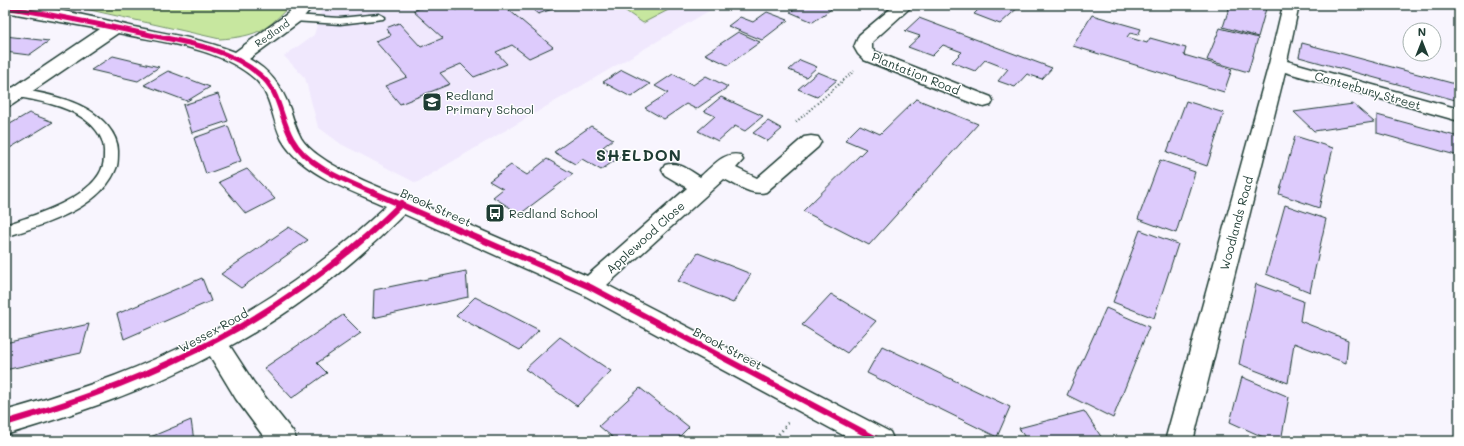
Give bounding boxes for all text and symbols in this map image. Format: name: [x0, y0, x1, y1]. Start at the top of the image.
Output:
street label: Redland: [252, 16, 292, 50]
north arrow: [1402, 22, 1442, 62]
text: N: [1418, 24, 1426, 39]
street label: Plantation Road: [870, 48, 963, 98]
street label: Canterbury Street: [1313, 67, 1423, 113]
place label: Redland Primary School: [446, 87, 534, 117]
school or university icon: Redland Primary School: [421, 91, 443, 113]
district label: SHELDON: [596, 144, 682, 165]
street label: Woodlands Road: [1216, 174, 1256, 272]
street label: Brook Street: [398, 184, 474, 230]
street label: Applewood Close: [602, 197, 688, 277]
bus stop icon: Redland School: [484, 202, 506, 224]
place label: Redland School: [509, 205, 598, 221]
street label: Wessex Road: [175, 304, 251, 356]
street label: Brook Street: [691, 323, 765, 373]

